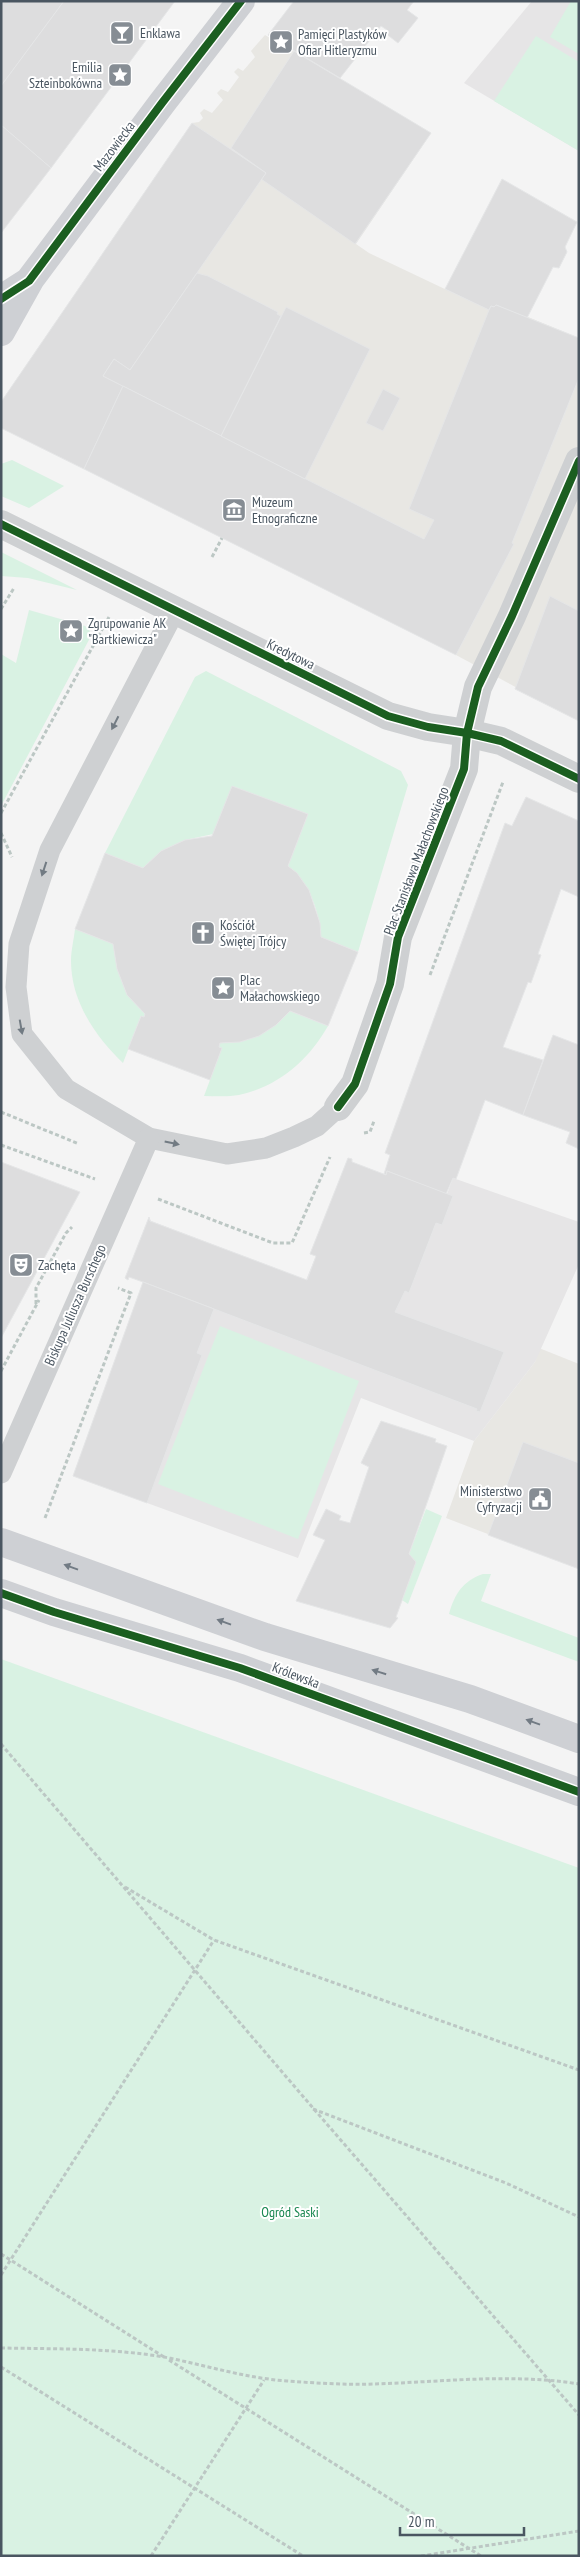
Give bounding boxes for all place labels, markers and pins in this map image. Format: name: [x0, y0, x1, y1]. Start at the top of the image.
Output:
bar icon: Enklawa: [109, 20, 135, 46]
place label: Enklawa: [140, 24, 180, 42]
place label: Pamięci Plastyków Ofiar Hitleryzmu: [298, 25, 387, 59]
place icon: Pamięci Plastyków Ofiar Hitleryzmu: [268, 29, 294, 55]
place label: Emilia Szteinbokówna: [29, 58, 102, 92]
place icon: Emilia Szteinbokówna: [107, 62, 133, 88]
place label: Muzeum Etnograficzne: [252, 493, 318, 527]
museum icon: Muzeum Etnograficzne: [221, 497, 247, 523]
place label: Zgrupowanie AK "Bartkiewicza": [88, 614, 167, 648]
place icon: Zgrupowanie AK "Bartkiewicza": [58, 618, 84, 644]
place label: Kościół Świętej Trójcy: [220, 916, 287, 950]
church icon: Kościół Świętej Trójcy: [190, 920, 216, 946]
place label: Plac Małachowskiego: [240, 971, 320, 1005]
place icon: Plac Małachowskiego: [210, 975, 236, 1001]
theatre icon: Zachęta: [8, 1252, 34, 1278]
place label: Zachęta: [38, 1256, 76, 1274]
place label: Ministerstwo Cyfryzacji: [460, 1482, 522, 1516]
public building icon: Ministerstwo Cyfryzacji: [527, 1486, 553, 1512]

